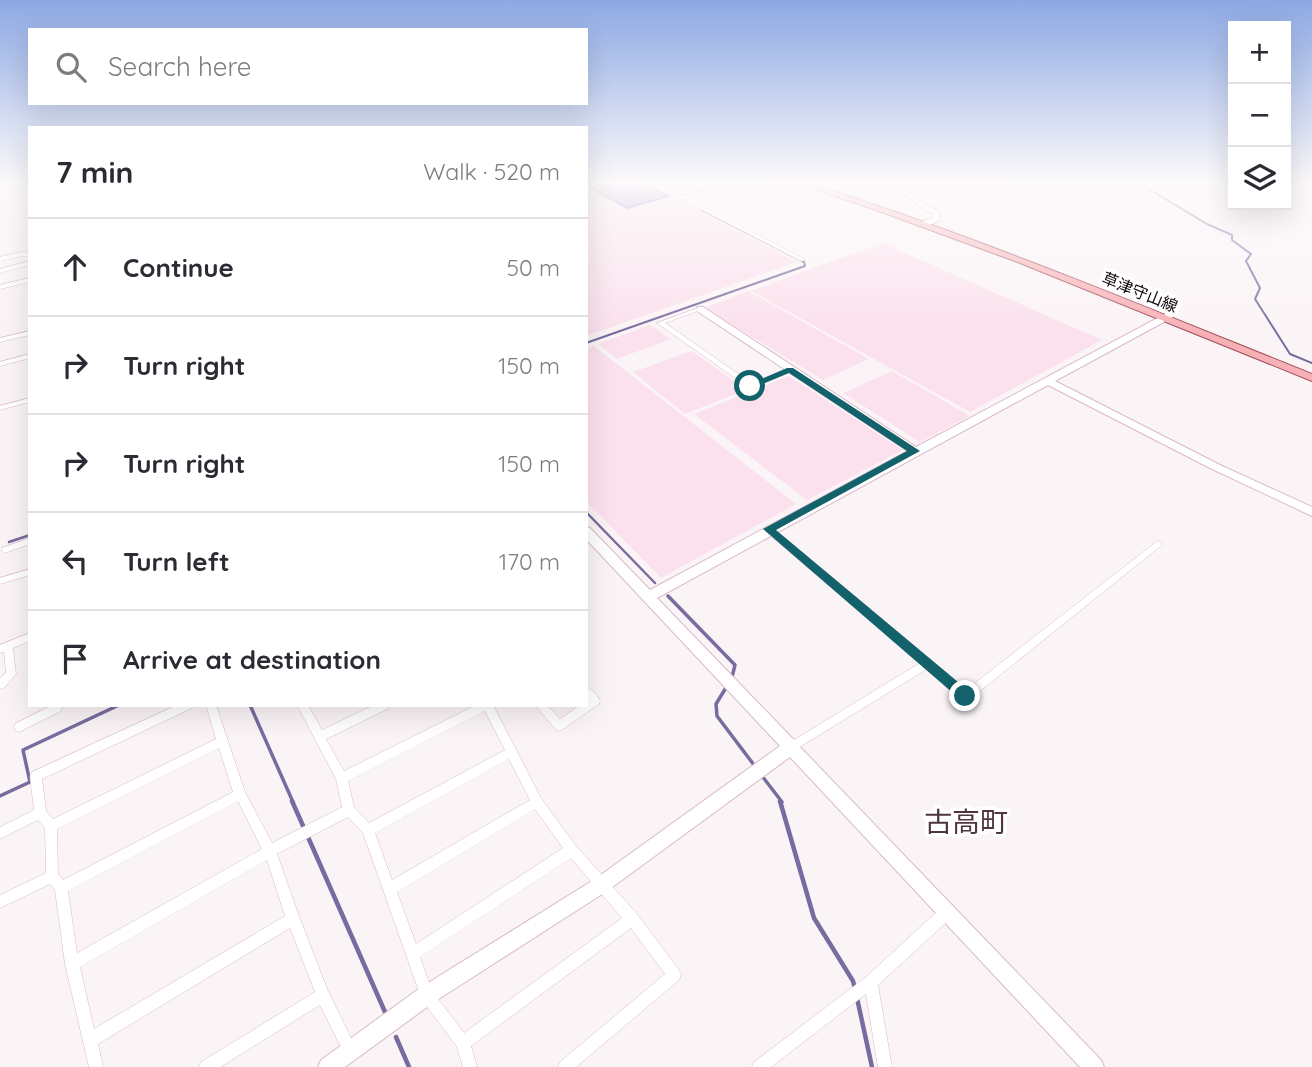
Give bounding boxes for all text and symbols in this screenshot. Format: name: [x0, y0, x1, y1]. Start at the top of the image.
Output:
map controls: [1228, 21, 1291, 210]
button: +: [1228, 21, 1291, 84]
search box: [28, 28, 588, 105]
icon: search: [52, 48, 90, 86]
text: Search here: [108, 50, 252, 83]
button: −: [1228, 84, 1291, 147]
button: layers: [1228, 147, 1291, 210]
text: 7 min: [56, 153, 134, 191]
text: Walk · 520 m: [423, 157, 560, 186]
icon: ahead: [56, 248, 94, 286]
text: Continue: [123, 251, 234, 284]
text: 50 m: [507, 253, 560, 282]
street label: 草津守山線: [1099, 268, 1181, 316]
icon: right: [56, 346, 94, 384]
text: Turn right: [123, 349, 245, 382]
text: 150 m: [498, 351, 560, 380]
route start: [734, 370, 765, 401]
icon: right: [56, 444, 94, 482]
text: Turn right: [123, 447, 245, 480]
text: 150 m: [498, 449, 560, 478]
icon: left: [56, 542, 94, 580]
text: Turn left: [123, 545, 230, 578]
text: 170 m: [499, 547, 560, 576]
icon: arrive: [56, 640, 94, 678]
text: Arrive at destination: [123, 643, 381, 676]
route end: [949, 680, 980, 711]
district label: 古高町: [924, 804, 1008, 839]

